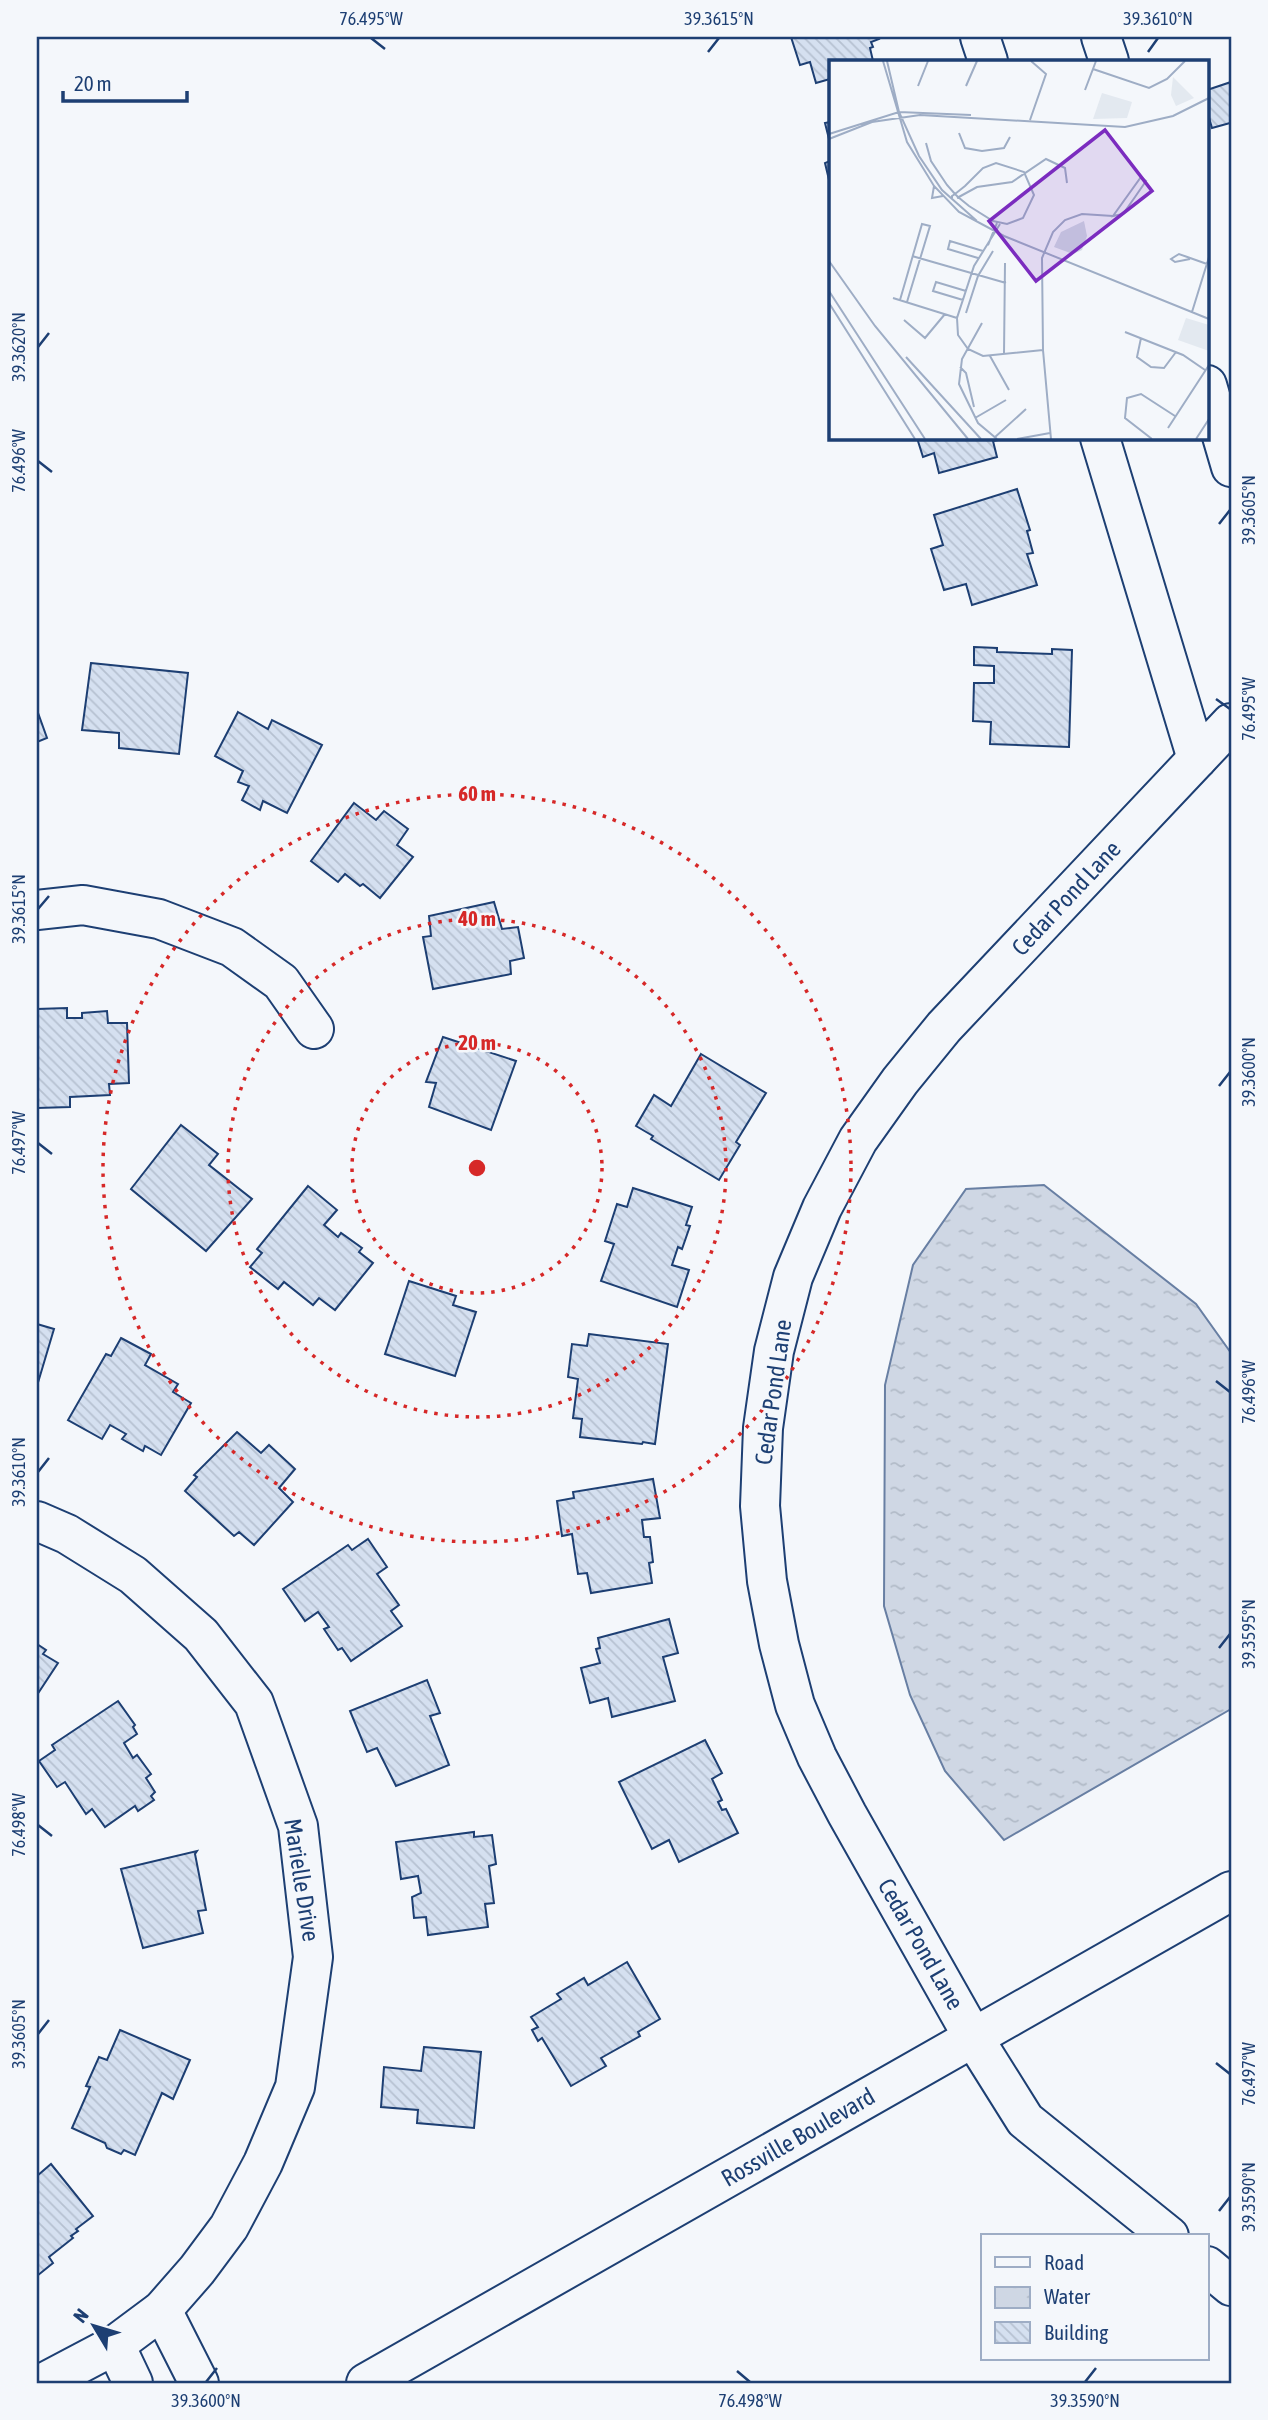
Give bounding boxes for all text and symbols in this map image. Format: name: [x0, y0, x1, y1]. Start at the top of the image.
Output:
text: 76.495°W: [339, 8, 403, 29]
text: 39.3615°N: [684, 8, 754, 29]
text: 39.3610°N: [1123, 8, 1193, 29]
scale bar: [63, 60, 187, 104]
inset map: [829, 60, 1208, 439]
text: 20 m: [74, 71, 112, 95]
text: 39.3620°N: [8, 312, 29, 382]
text: 76.496°W: [8, 429, 29, 493]
text: 39.3605°N: [1238, 475, 1259, 545]
text: 76.495°W: [1238, 677, 1259, 741]
text: 60 m: [458, 781, 496, 805]
street label: Cedar Pond Lane: [1006, 835, 1126, 961]
text: 39.3615°N: [8, 874, 29, 944]
text: 40 m: [457, 906, 496, 930]
text: 20 m: [458, 1030, 496, 1054]
text: 39.3600°N: [1238, 1037, 1259, 1107]
text: 76.497°W: [8, 1111, 29, 1175]
centre of rings: [465, 1156, 489, 1180]
street label: Cedar Pond Lane: [749, 1318, 797, 1466]
text: 76.496°W: [1238, 1360, 1259, 1424]
text: 39.3610°N: [8, 1437, 29, 1507]
text: 39.3595°N: [1238, 1599, 1259, 1669]
text: 76.498°W: [8, 1793, 29, 1857]
street label: Marielle Drive: [279, 1817, 325, 1943]
street label: Cedar Pond Lane: [873, 1874, 969, 2014]
text: 39.3605°N: [8, 1999, 29, 2069]
text: 76.497°W: [1238, 2042, 1259, 2106]
street label: Rossville Boulevard: [717, 2082, 879, 2192]
text: 39.3590°N: [1238, 2162, 1259, 2232]
legend: [981, 2234, 1208, 2360]
text: Road: [1044, 2250, 1084, 2274]
text: Water: [1044, 2284, 1091, 2308]
north arrow: [60, 2290, 130, 2360]
text: N: [68, 2304, 93, 2327]
text: Building: [1044, 2320, 1108, 2344]
text: 39.3600°N: [171, 2390, 241, 2411]
text: 76.498°W: [718, 2390, 782, 2411]
text: 39.3590°N: [1050, 2390, 1120, 2411]

